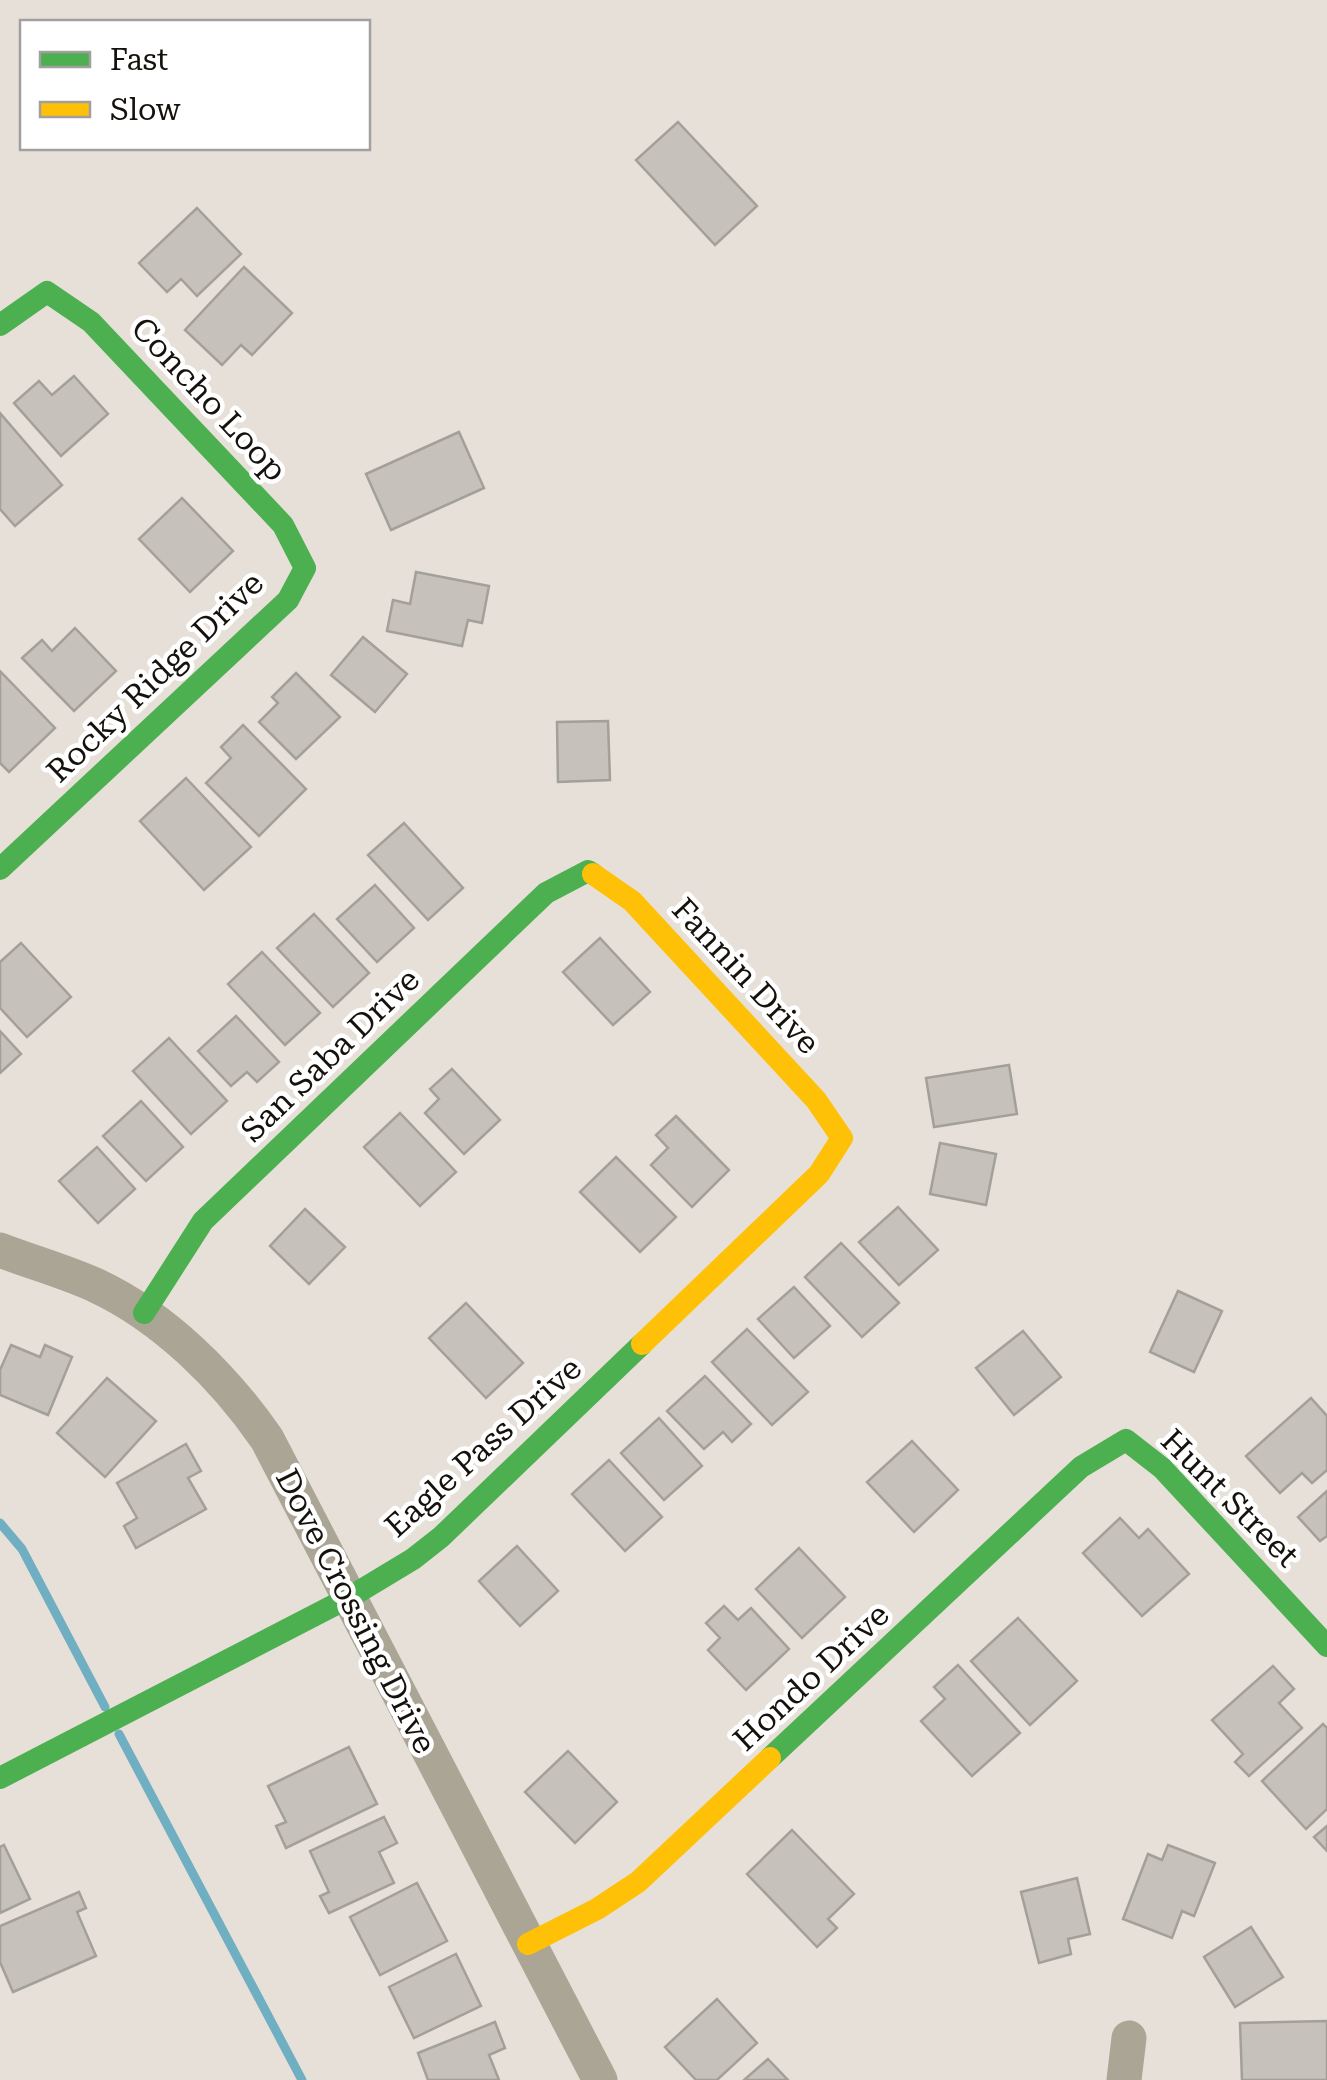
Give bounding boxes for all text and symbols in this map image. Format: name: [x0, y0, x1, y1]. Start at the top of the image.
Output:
legend: [20, 20, 370, 150]
text: Fast: [110, 42, 168, 77]
text: Slow: [110, 92, 181, 127]
street label: Concho Loop: [124, 309, 294, 489]
street label: Rocky Ridge Drive: [39, 564, 271, 790]
street label: Fannin Drive: [664, 890, 828, 1062]
street label: San Saba Drive: [233, 960, 427, 1150]
street label: Eagle Pass Drive: [377, 1349, 589, 1545]
street label: Hunt Street: [1153, 1421, 1307, 1575]
street label: Dove Crossing Drive: [268, 1463, 444, 1759]
street label: Hondo Drive: [725, 1595, 897, 1759]

